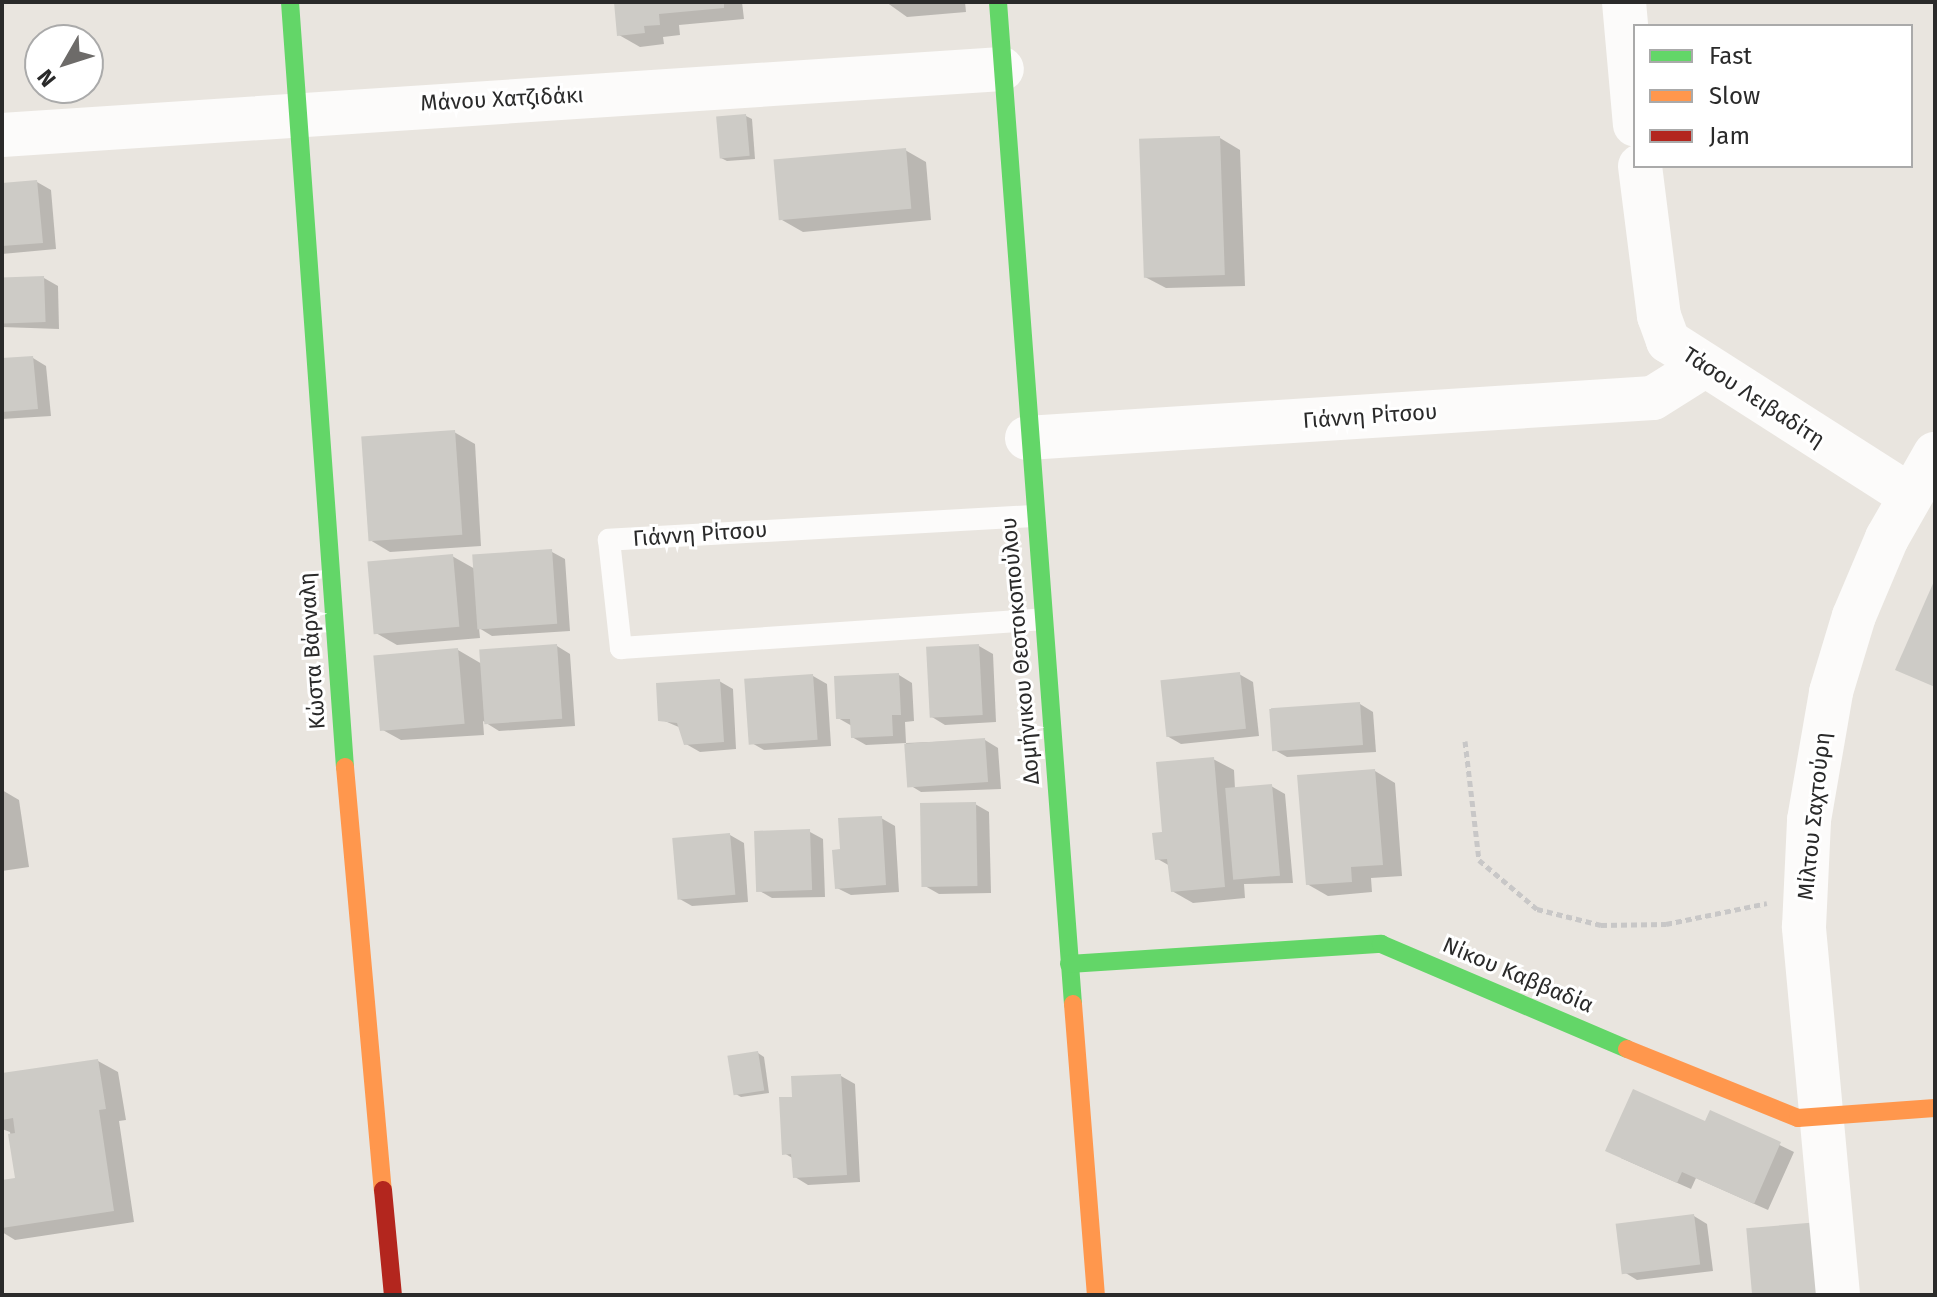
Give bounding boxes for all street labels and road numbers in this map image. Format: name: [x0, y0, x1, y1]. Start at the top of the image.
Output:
street label: Μάνου Χατζιδάκι: [420, 82, 584, 116]
street label: Τάσου Λειβαδίτη: [1678, 341, 1830, 453]
street label: Γιάννη Ρίτσου: [1302, 398, 1438, 434]
street label: Γιάννη Ρίτσου: [632, 516, 768, 552]
street label: Δομήνικου Θεοτοκοπούλου: [995, 516, 1045, 786]
street label: Κώστα Βάρναλη: [293, 572, 331, 730]
street label: Μίλτου Σαχτούρη: [1792, 731, 1836, 901]
street label: Νίκου Καββαδία: [1439, 931, 1597, 1019]

